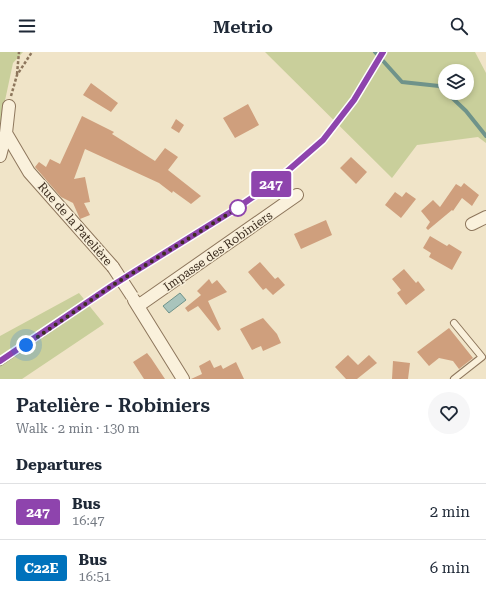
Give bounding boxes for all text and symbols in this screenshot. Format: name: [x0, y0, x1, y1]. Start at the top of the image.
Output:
icon: menu: [16, 15, 38, 37]
icon: search: [448, 15, 470, 37]
text: Metrio: [213, 16, 273, 37]
map controls: [438, 64, 474, 100]
button: layers: [438, 64, 474, 100]
line badge: 247: [248, 171, 294, 197]
text: 247: [259, 176, 283, 192]
street label: Rue de la Patelière: [35, 179, 115, 269]
unlabelled marker: [229, 199, 247, 217]
street label: Impasse des Robiniers: [161, 208, 275, 294]
your location: [16, 335, 36, 355]
button: heart: [428, 392, 470, 434]
text: Patelière - Robiniers: [16, 394, 210, 417]
text: Walk · 2 min · 130 m: [16, 421, 140, 436]
text: Departures: [16, 456, 102, 474]
text: Bus: [72, 495, 100, 513]
text: 2 min: [430, 503, 470, 521]
text: 247: [26, 504, 50, 520]
text: 16:47: [72, 513, 104, 528]
text: Bus: [79, 551, 107, 569]
text: 6 min: [430, 559, 470, 577]
text: C22E: [24, 560, 59, 576]
text: 16:51: [79, 569, 111, 584]

